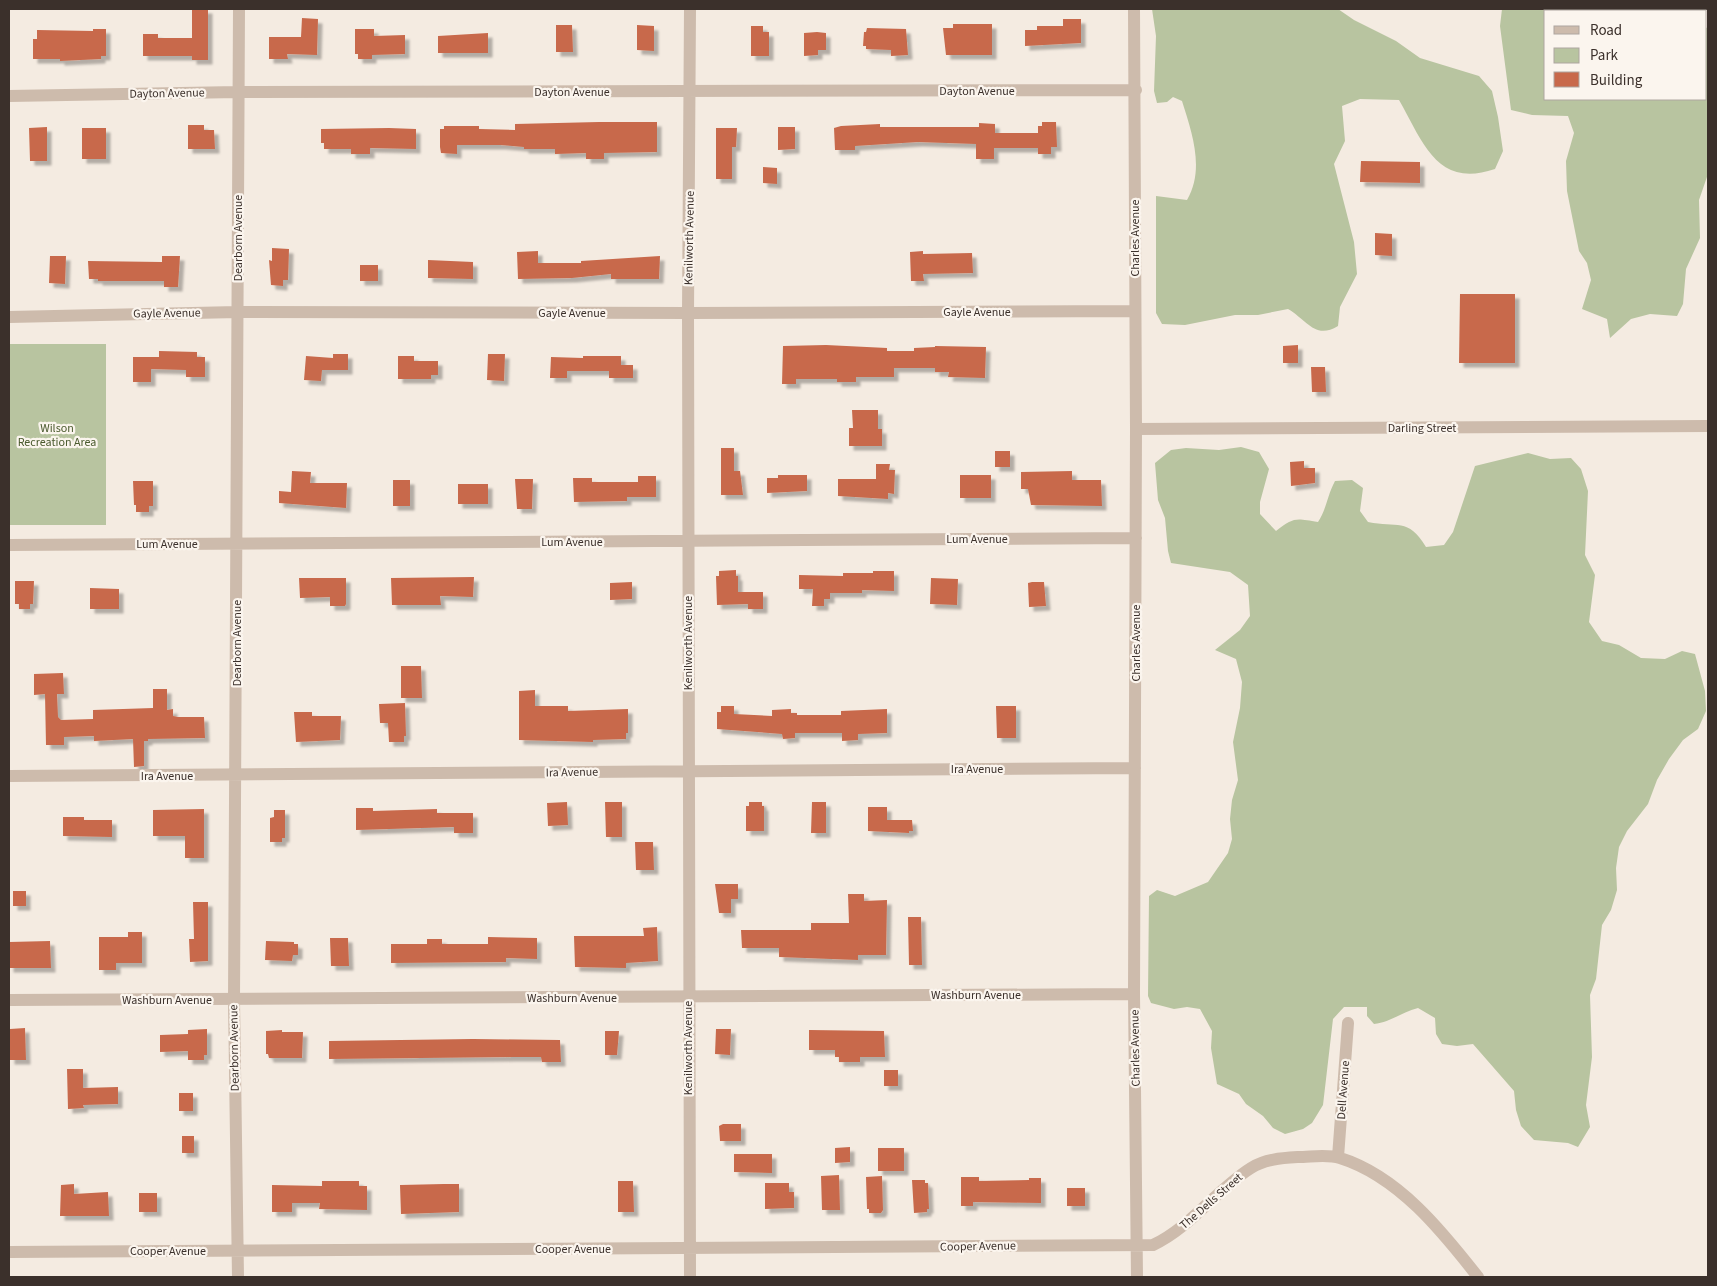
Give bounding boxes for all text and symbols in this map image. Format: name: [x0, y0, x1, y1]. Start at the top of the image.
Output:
legend: [1544, 10, 1707, 100]
text: Road: [1590, 20, 1622, 41]
text: Park: [1590, 45, 1619, 66]
text: Building: [1590, 70, 1643, 91]
street label: Dayton Avenue: [939, 83, 1015, 100]
street label: Dayton Avenue: [129, 84, 205, 103]
street label: Dayton Avenue: [534, 84, 610, 101]
street label: Kenilworth Avenue: [680, 191, 699, 285]
street label: Dearborn Avenue: [230, 195, 247, 281]
street label: Charles Avenue: [1127, 199, 1144, 277]
street label: Gayle Avenue: [133, 304, 201, 323]
street label: Gayle Avenue: [943, 304, 1011, 321]
street label: Gayle Avenue: [538, 305, 606, 322]
park label: Wilson Recreation Area: [18, 420, 96, 451]
street label: Darling Street: [1388, 420, 1456, 437]
street label: Lum Avenue: [946, 531, 1008, 548]
street label: Lum Avenue: [541, 534, 603, 551]
street label: Lum Avenue: [136, 536, 198, 553]
street label: Kenilworth Avenue: [680, 596, 697, 690]
street label: Dearborn Avenue: [229, 600, 246, 686]
street label: Charles Avenue: [1128, 604, 1145, 682]
street label: Ira Avenue: [951, 761, 1003, 778]
street label: Ira Avenue: [546, 764, 598, 781]
street label: Ira Avenue: [141, 768, 193, 785]
street label: Washburn Avenue: [931, 987, 1021, 1004]
street label: Washburn Avenue: [527, 990, 617, 1007]
street label: Washburn Avenue: [122, 992, 212, 1009]
street label: Kenilworth Avenue: [680, 1001, 697, 1095]
street label: Dearborn Avenue: [225, 1004, 244, 1091]
street label: Charles Avenue: [1126, 1009, 1145, 1087]
street label: Dell Avenue: [1333, 1060, 1354, 1120]
street label: The Dells Street: [1176, 1169, 1246, 1233]
street label: Cooper Avenue: [940, 1237, 1016, 1256]
street label: Cooper Avenue: [535, 1241, 611, 1258]
street label: Cooper Avenue: [130, 1243, 206, 1260]

